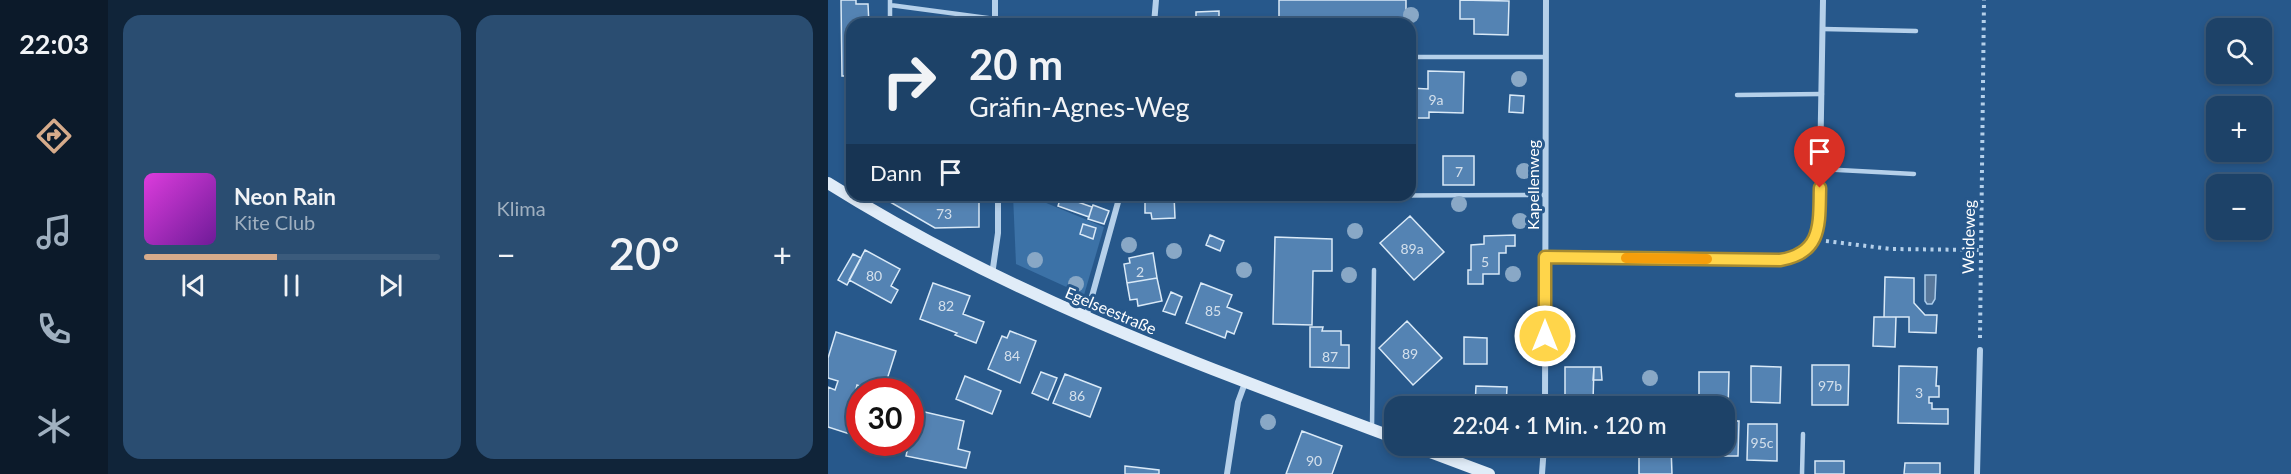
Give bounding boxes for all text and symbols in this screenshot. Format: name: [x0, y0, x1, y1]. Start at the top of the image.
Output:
map controls: [2206, 18, 2272, 240]
button: search: [2206, 18, 2272, 84]
text: 22:03: [19, 27, 89, 60]
text: 20 m: [969, 39, 1063, 89]
icon: right: [870, 42, 948, 120]
text: Gräfin-Agnes-Weg: [969, 90, 1190, 123]
house number: 9a: [1428, 91, 1444, 108]
button: +: [2206, 96, 2272, 162]
icon: directions: [33, 115, 75, 157]
pin: [1794, 126, 1845, 188]
icon: arrive: [1803, 135, 1836, 168]
street label: Kapellenweg: [1523, 140, 1542, 230]
icon: arrive: [934, 156, 967, 189]
text: Dann: [870, 159, 922, 186]
house number: 7: [1455, 163, 1463, 180]
button: −: [2206, 174, 2272, 240]
text: Neon Rain: [234, 183, 336, 210]
text: Klima: [497, 196, 546, 220]
street label: Weideweg: [1958, 200, 1978, 274]
house number: 73: [936, 205, 952, 222]
text: Kite Club: [234, 210, 315, 234]
icon: music: [33, 211, 75, 253]
text: 20°: [609, 226, 680, 280]
text: −: [497, 234, 516, 274]
text: +: [773, 234, 792, 274]
house number: 89a: [1400, 240, 1424, 257]
house number: 5: [1481, 253, 1489, 270]
house number: 2: [1136, 263, 1144, 280]
house number: 80: [866, 267, 882, 284]
icon: previous: [177, 269, 210, 302]
icon: pause: [275, 269, 308, 302]
icon: next: [374, 269, 407, 302]
street label: Egelseestraße: [1063, 282, 1159, 338]
house number: 82: [938, 297, 954, 314]
house number: 85: [1205, 302, 1221, 319]
position arrow: [1513, 304, 1577, 368]
icon: phone: [33, 308, 75, 350]
house number: 89: [1402, 345, 1418, 362]
house number: 84: [1004, 347, 1020, 364]
house number: 87: [1322, 348, 1338, 365]
house number: 97b: [1818, 377, 1842, 394]
speed limit sign: 30: [846, 378, 924, 456]
house number: 3: [1915, 384, 1923, 401]
house number: 86: [1069, 387, 1085, 404]
icon: climate: [33, 405, 75, 447]
text: 22:04 · 1 Min. · 120 m: [1452, 412, 1667, 439]
house number: 95c: [1751, 434, 1774, 451]
house number: 90: [1306, 452, 1322, 469]

